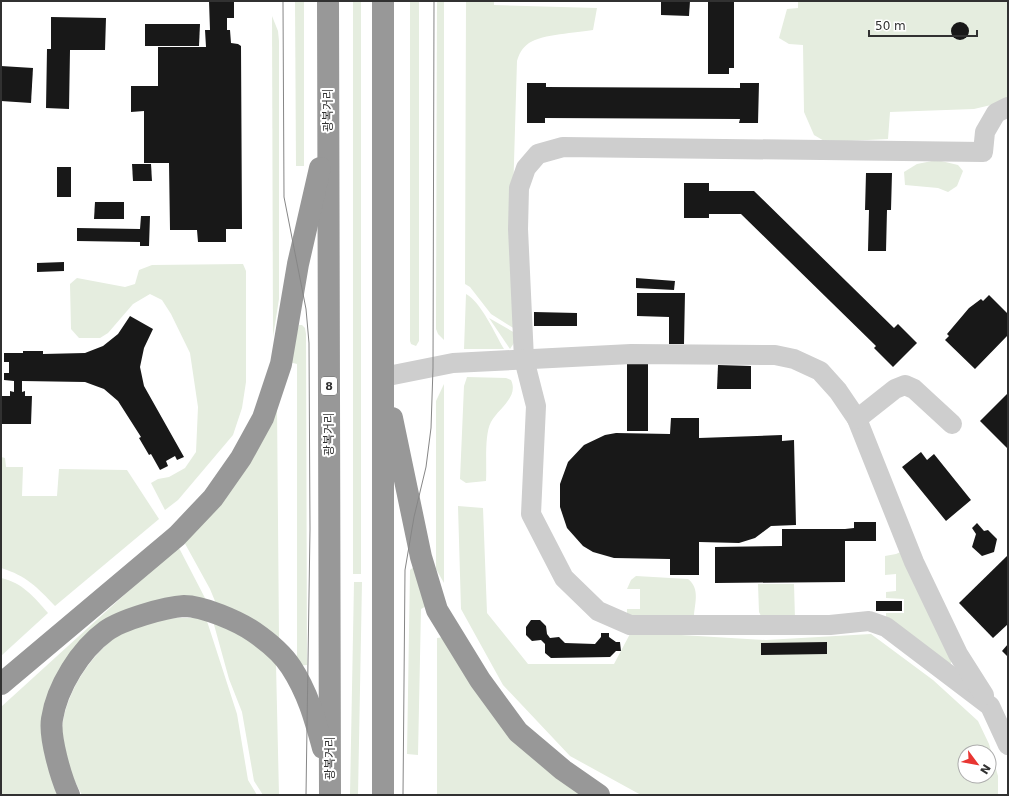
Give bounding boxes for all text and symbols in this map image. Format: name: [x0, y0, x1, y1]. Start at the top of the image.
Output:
scale bar: [869, 12, 977, 38]
text: 50 m: [875, 19, 906, 33]
street label: 광복거리: [321, 88, 335, 132]
road number: 8: [321, 377, 337, 395]
street label: 광복거리: [322, 412, 336, 456]
street label: 광복거리: [323, 736, 337, 780]
north arrow: [957, 744, 997, 784]
text: N: [977, 762, 993, 776]

